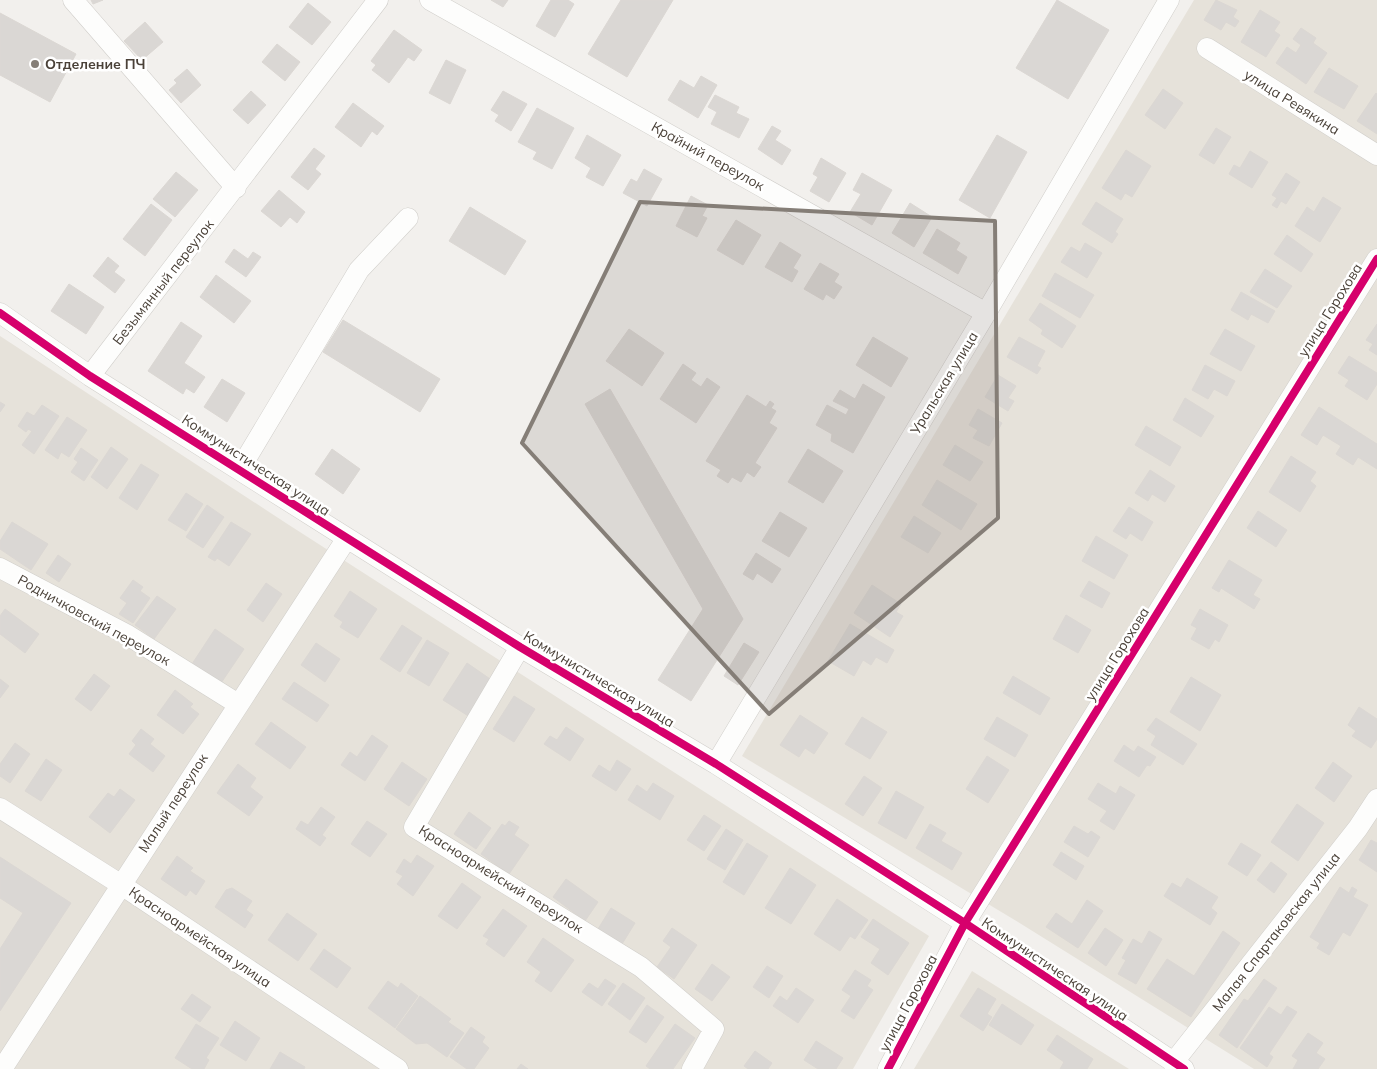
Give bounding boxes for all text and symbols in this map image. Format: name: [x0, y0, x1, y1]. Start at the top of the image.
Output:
place label: Отделение ПЧ: [45, 55, 146, 73]
marker: Отделение ПЧ: [29, 58, 41, 70]
street label: улица Ревякина: [1241, 65, 1343, 139]
street label: Крайний переулок: [648, 117, 768, 195]
street label: Безымянный переулок: [108, 215, 218, 348]
street label: улица Горохова: [1294, 260, 1366, 360]
street label: Уральская улица: [906, 328, 982, 439]
street label: Коммунистическая улица: [179, 410, 333, 520]
street label: Родничковский переулок: [14, 570, 174, 670]
street label: улица Горохова: [1081, 604, 1153, 704]
street label: Коммунистическая улица: [520, 627, 678, 731]
street label: Малый переулок: [134, 750, 212, 856]
street label: Красноармейский переулок: [415, 821, 587, 937]
street label: Малая Спартаковская улица: [1208, 849, 1344, 1015]
street label: Красноармейская улица: [125, 883, 275, 991]
street label: Коммунистическая улица: [978, 913, 1132, 1025]
street label: улица Горохова: [875, 951, 941, 1055]

